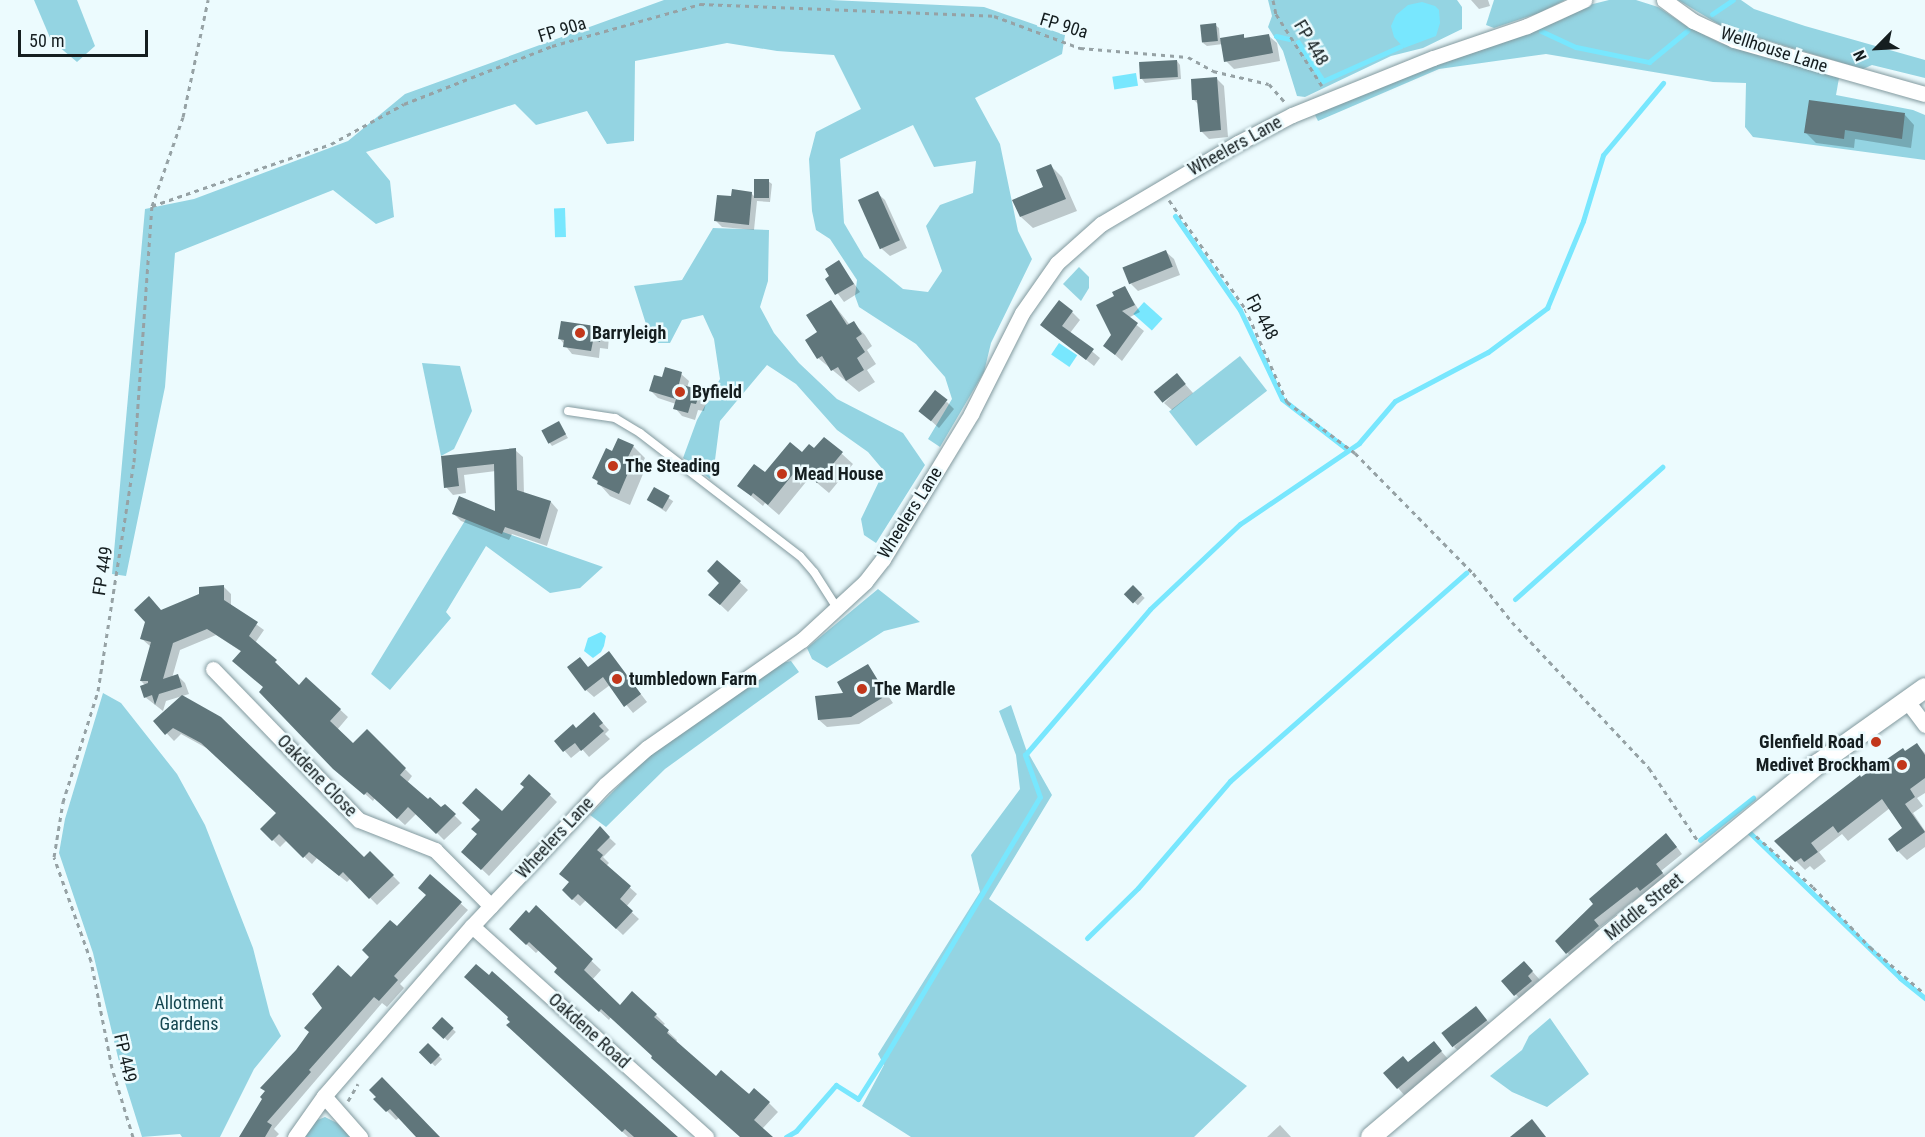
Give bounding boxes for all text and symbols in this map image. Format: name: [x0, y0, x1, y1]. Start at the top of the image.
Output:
street label: FP 90a: [1037, 8, 1091, 44]
street label: FP 90a: [535, 12, 589, 48]
street label: FP 448: [1289, 16, 1333, 70]
scale bar: [21, 18, 152, 56]
north arrow: [1847, 18, 1907, 78]
street label: Wellhouse Lane: [1718, 22, 1830, 78]
text: 50 m: [29, 30, 64, 51]
text: N: [1849, 47, 1871, 64]
street label: Wheelers Lane: [1184, 111, 1286, 181]
street label: Fp 448: [1241, 291, 1283, 343]
place label: Barryleigh: [592, 322, 666, 344]
marker: Barryleigh: [573, 326, 587, 340]
place label: Byfield: [692, 381, 742, 403]
marker: Byfield: [673, 385, 687, 399]
place label: The Steading: [625, 455, 720, 477]
marker: The Steading: [606, 459, 620, 473]
place label: Mead House: [794, 463, 883, 485]
street label: Wheelers Lane: [873, 463, 947, 563]
marker: Mead House: [775, 467, 789, 481]
street label: FP 449: [88, 545, 118, 597]
place label: tumbledown Farm: [629, 668, 757, 690]
marker: tumbledown Farm: [610, 672, 624, 686]
place label: The Mardle: [874, 678, 955, 700]
marker: The Mardle: [855, 682, 869, 696]
street label: Oakdene Close: [272, 730, 362, 822]
place label: Glenfield Road: [1759, 731, 1864, 753]
marker: Glenfield Road: [1869, 735, 1883, 749]
place label: Medivet Brockham: [1756, 754, 1890, 776]
marker: Medivet Brockham: [1895, 758, 1909, 772]
street label: Wheelers Lane: [512, 793, 598, 883]
street label: Middle Street: [1600, 869, 1688, 945]
street label: Oakdene Road: [544, 989, 634, 1073]
park label: Allotment Gardens: [154, 993, 224, 1036]
street label: FP 449: [109, 1031, 141, 1085]

